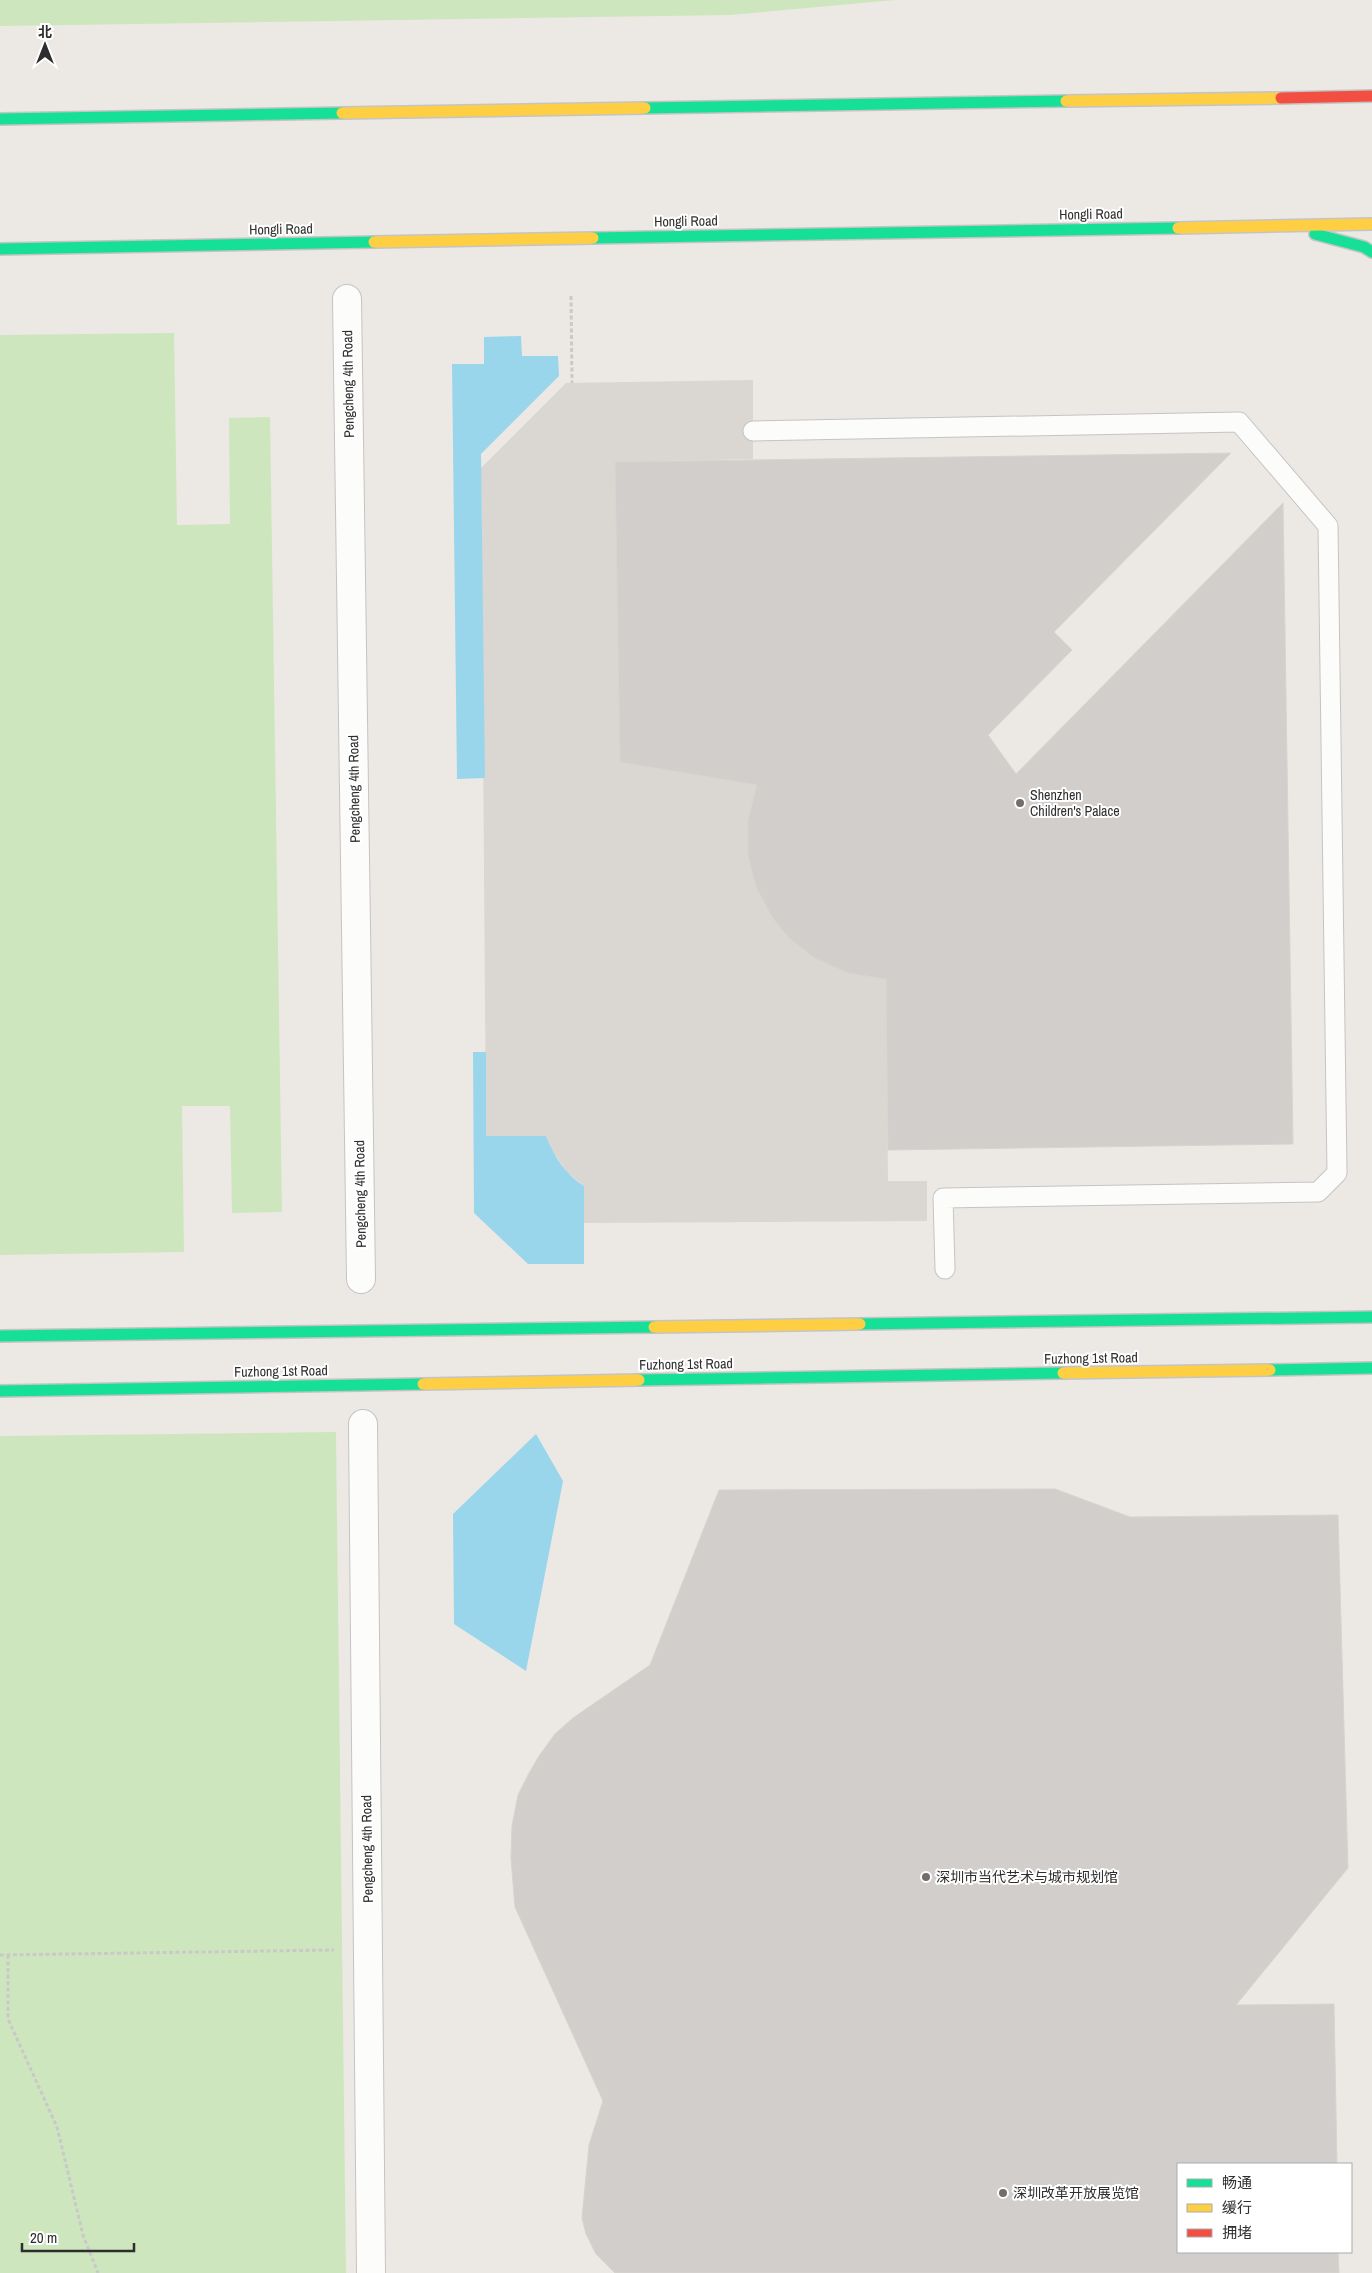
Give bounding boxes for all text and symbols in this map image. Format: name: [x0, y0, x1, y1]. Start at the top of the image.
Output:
north arrow: [20, 20, 70, 70]
text: 北: [38, 23, 52, 41]
street label: Hongli Road: [1059, 204, 1123, 224]
street label: Hongli Road: [654, 211, 718, 231]
street label: Hongli Road: [249, 219, 313, 239]
street label: Pengcheng 4th Road: [338, 330, 358, 438]
street label: Pengcheng 4th Road: [344, 735, 364, 843]
place label: Shenzhen Children's Palace: [1030, 786, 1120, 820]
marker: Shenzhen Children's Palace: [1014, 797, 1026, 809]
street label: Pengcheng 4th Road: [350, 1140, 370, 1248]
street label: Fuzhong 1st Road: [1044, 1348, 1138, 1368]
street label: Fuzhong 1st Road: [639, 1354, 733, 1374]
street label: Fuzhong 1st Road: [234, 1361, 328, 1381]
street label: Pengcheng 4th Road: [357, 1795, 377, 1903]
place label: 深圳市当代艺术与城市规划馆: [936, 1868, 1118, 1886]
marker: 深圳市当代艺术与城市规划馆: [920, 1871, 932, 1883]
legend: [1177, 2163, 1352, 2253]
text: 畅通: [1222, 2172, 1252, 2193]
place label: 深圳改革开放展览馆: [1013, 2184, 1139, 2202]
marker: 深圳改革开放展览馆: [997, 2187, 1009, 2199]
text: 缓行: [1222, 2197, 1252, 2218]
scale bar: [22, 2220, 135, 2252]
text: 拥堵: [1222, 2222, 1252, 2243]
text: 20 m: [30, 2227, 57, 2248]

